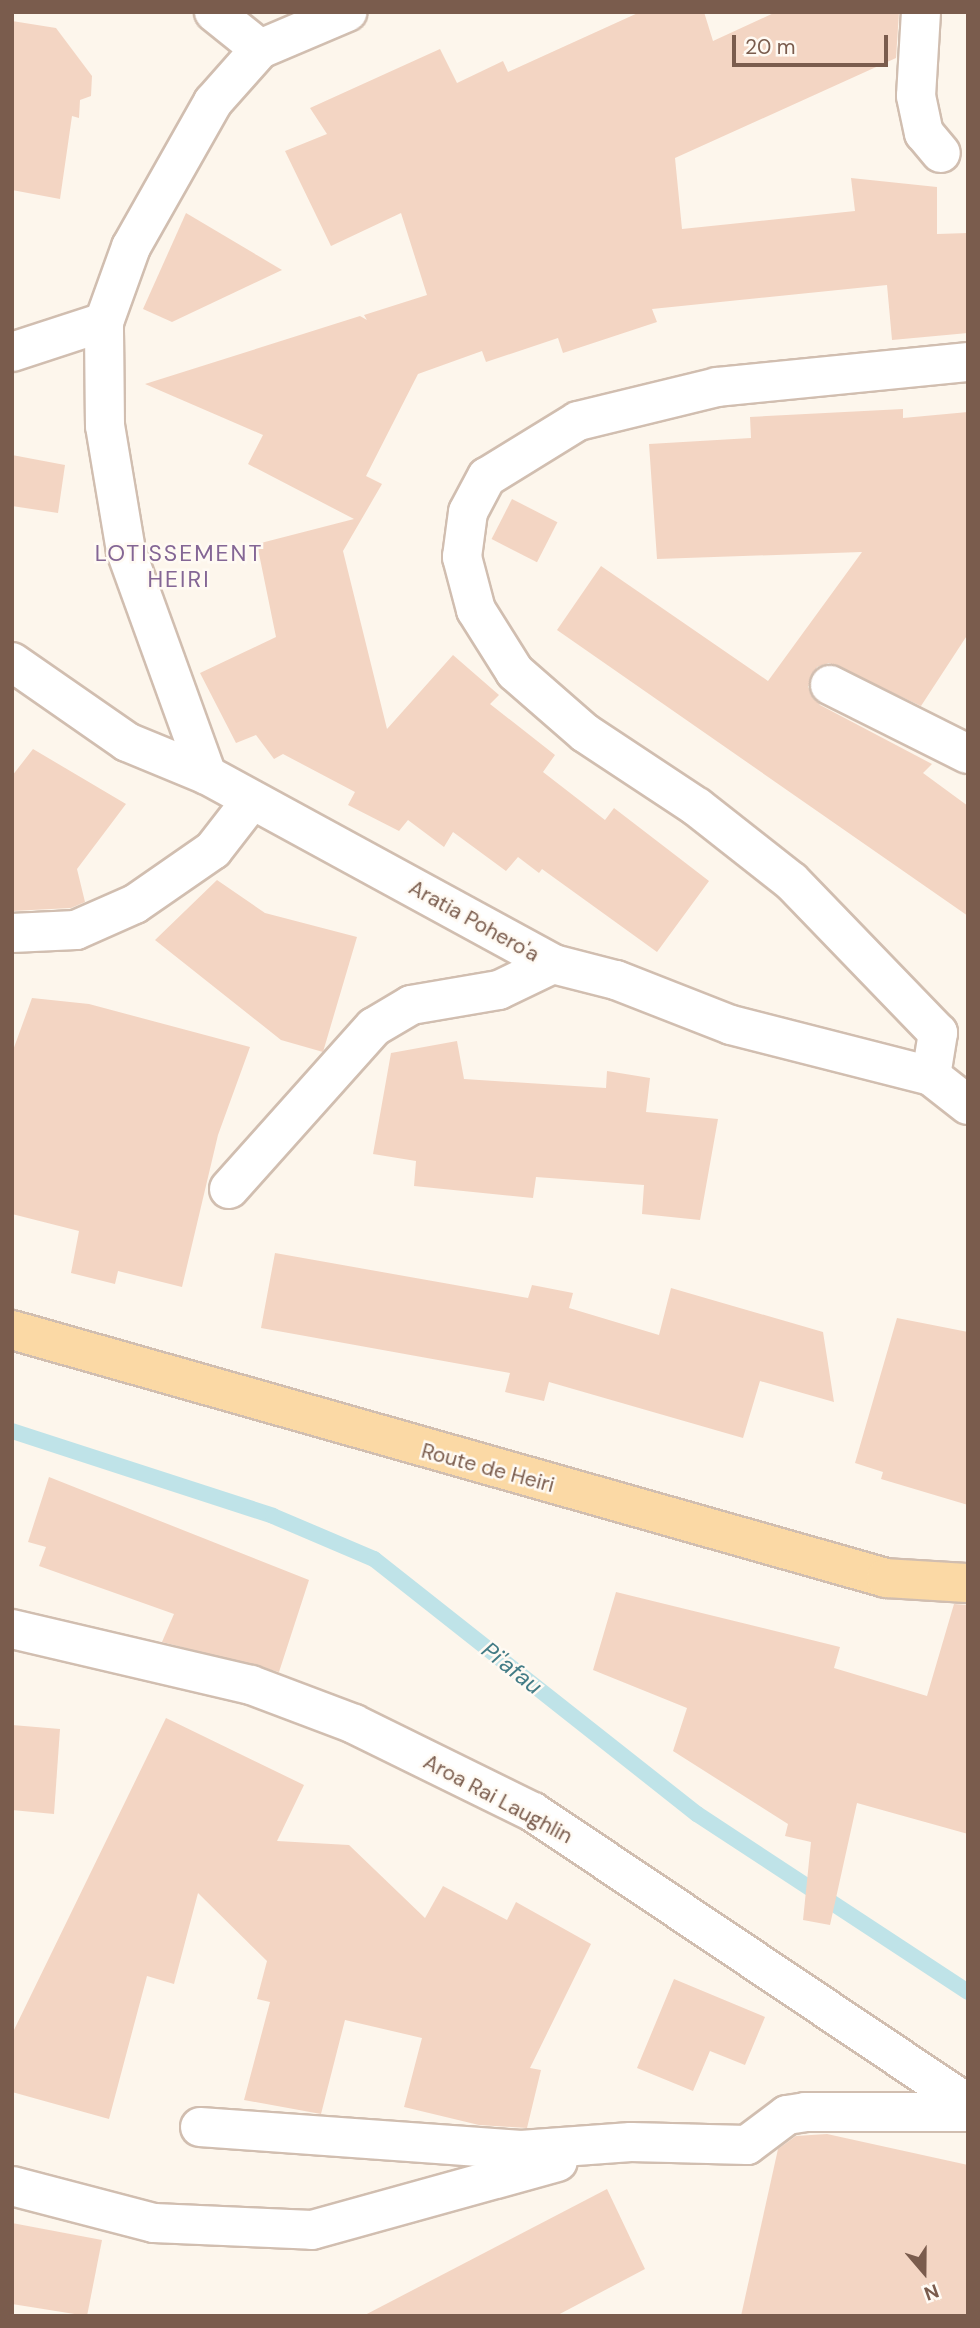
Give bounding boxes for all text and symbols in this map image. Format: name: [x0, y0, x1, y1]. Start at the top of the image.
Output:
scale bar: [735, 21, 891, 65]
text: 20 m: [745, 33, 796, 61]
district label: LOTISSEMENT HEIRI: [96, 539, 262, 593]
street label: Aratia Pohero'a: [405, 875, 543, 967]
street label: Route de Heiri: [419, 1438, 557, 1498]
water label: Pi'afau: [476, 1636, 548, 1700]
street label: Aroa Rai Laughlin: [419, 1749, 577, 1849]
north arrow: [889, 2237, 959, 2307]
text: N: [921, 2278, 942, 2306]

